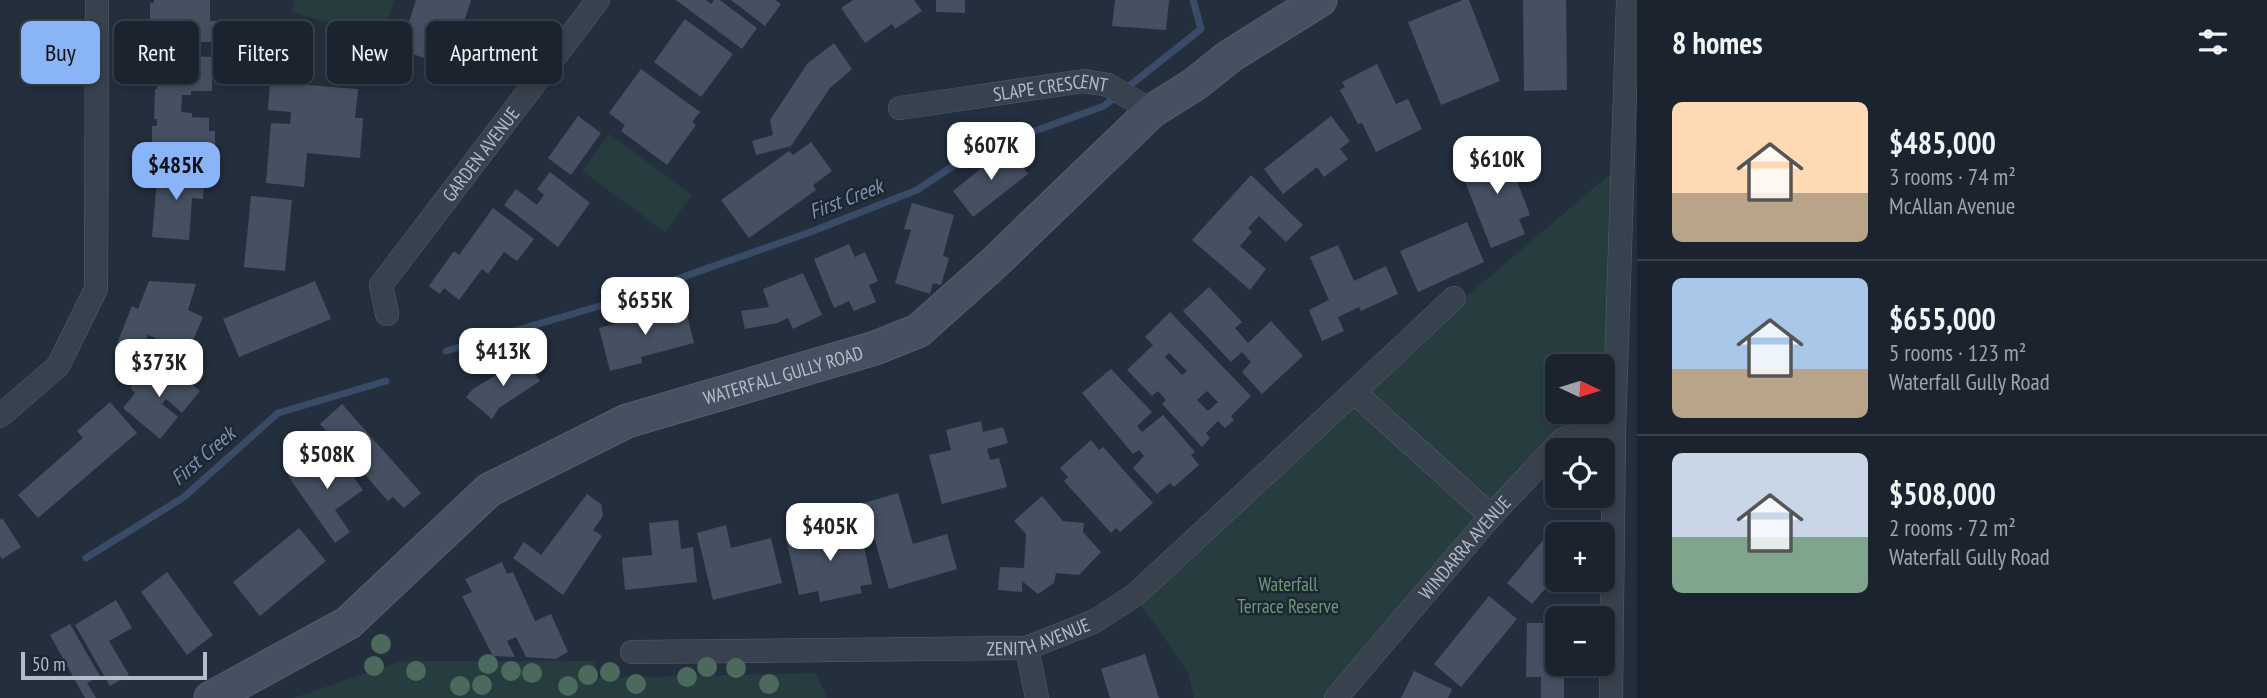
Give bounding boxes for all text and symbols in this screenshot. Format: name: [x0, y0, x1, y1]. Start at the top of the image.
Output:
chip: Buy: [21, 21, 100, 84]
chip: Rent: [114, 21, 199, 84]
chip: Filters: [213, 21, 313, 84]
chip: New: [327, 21, 412, 84]
chip: Apartment: [426, 21, 562, 84]
text: 8 homes: [1672, 23, 1763, 62]
icon: filters: [2194, 23, 2232, 61]
street label: SLAPE CRESCENT: [991, 69, 1110, 106]
street label: GARDEN AVENUE: [437, 102, 524, 206]
pin: $607K: [942, 122, 1040, 182]
text: $485,000: [1889, 123, 1996, 162]
text: $607K: [963, 130, 1019, 159]
icon: home: [1728, 130, 1812, 214]
pin: $610K: [1448, 136, 1546, 196]
pin: $485K: [127, 142, 225, 202]
text: $610K: [1469, 144, 1525, 173]
text: $485K: [148, 150, 204, 179]
text: 3 rooms · 74 m²: [1889, 162, 2016, 191]
water label: First Creek: [805, 171, 889, 225]
text: McAllan Avenue: [1889, 191, 2015, 220]
pin: $655K: [596, 278, 694, 337]
text: $655K: [617, 285, 673, 314]
text: $655,000: [1889, 299, 1996, 338]
icon: home: [1728, 306, 1812, 390]
pin: $413K: [454, 328, 552, 388]
text: $413K: [475, 336, 531, 365]
text: 5 rooms · 123 m²: [1889, 338, 2026, 367]
pin: $373K: [110, 340, 208, 399]
street label: WATERFALL GULLY ROAD: [700, 340, 866, 410]
text: $373K: [131, 347, 187, 376]
north arrow: [1545, 354, 1615, 424]
map controls: [1545, 354, 1615, 676]
text: Waterfall Gully Road: [1889, 367, 2050, 396]
water label: First Creek: [165, 418, 243, 491]
pin: $508K: [278, 432, 376, 491]
button: locate: [1545, 438, 1615, 508]
text: $508K: [299, 439, 355, 468]
text: $508,000: [1889, 474, 1996, 513]
icon: home: [1728, 481, 1812, 565]
street label: WINDARRA AVENUE: [1413, 491, 1516, 604]
pin: $405K: [781, 504, 879, 563]
text: $405K: [802, 511, 858, 540]
text: 2 rooms · 72 m²: [1889, 513, 2016, 542]
button: +: [1545, 522, 1615, 592]
text: Waterfall Gully Road: [1889, 542, 2050, 571]
park label: Waterfall Terrace Reserve: [1237, 572, 1339, 618]
button: −: [1545, 606, 1615, 676]
street label: ZENITH AVENUE: [986, 612, 1093, 660]
scale bar: [21, 649, 206, 681]
text: 50 m: [32, 652, 66, 676]

